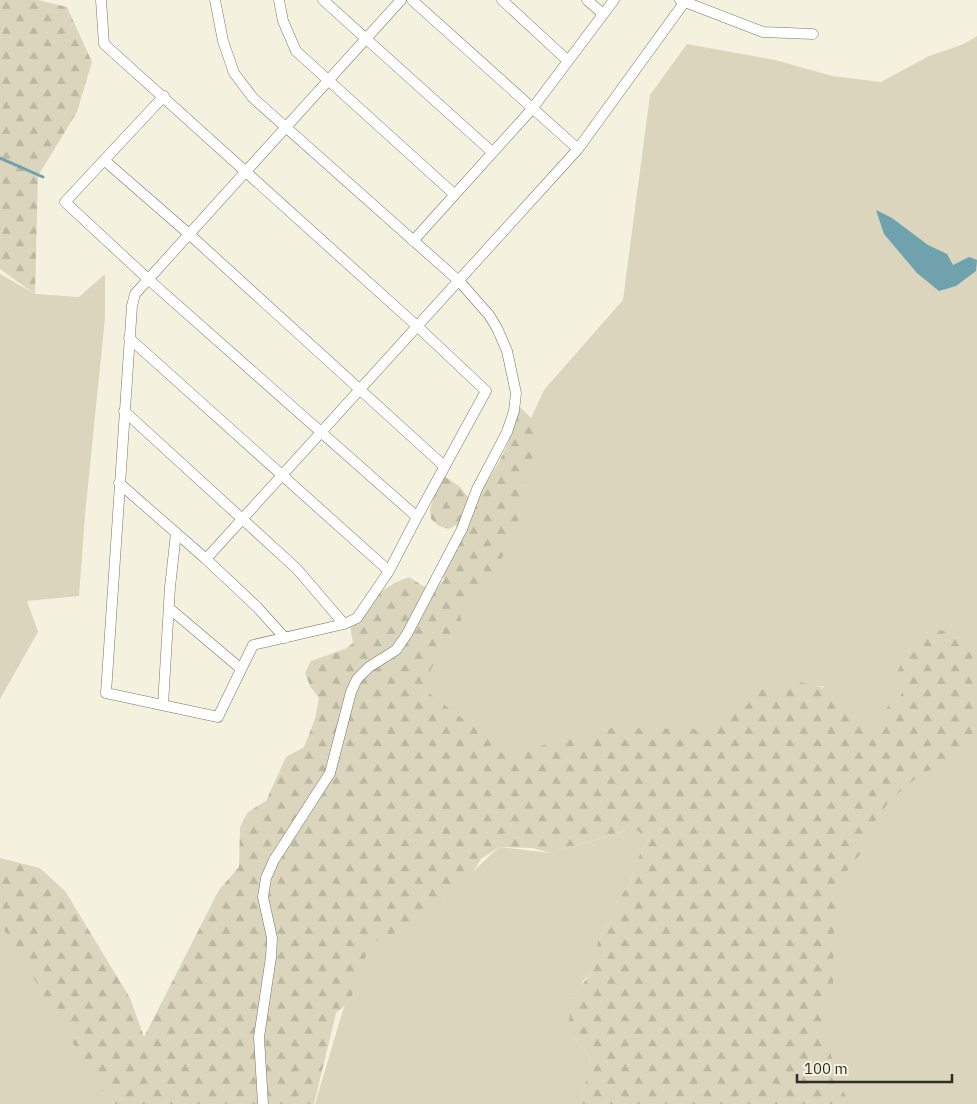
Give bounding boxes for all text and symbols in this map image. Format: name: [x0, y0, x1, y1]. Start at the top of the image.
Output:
scale bar: [797, 1052, 952, 1084]
text: 100 m: [804, 1059, 848, 1078]

